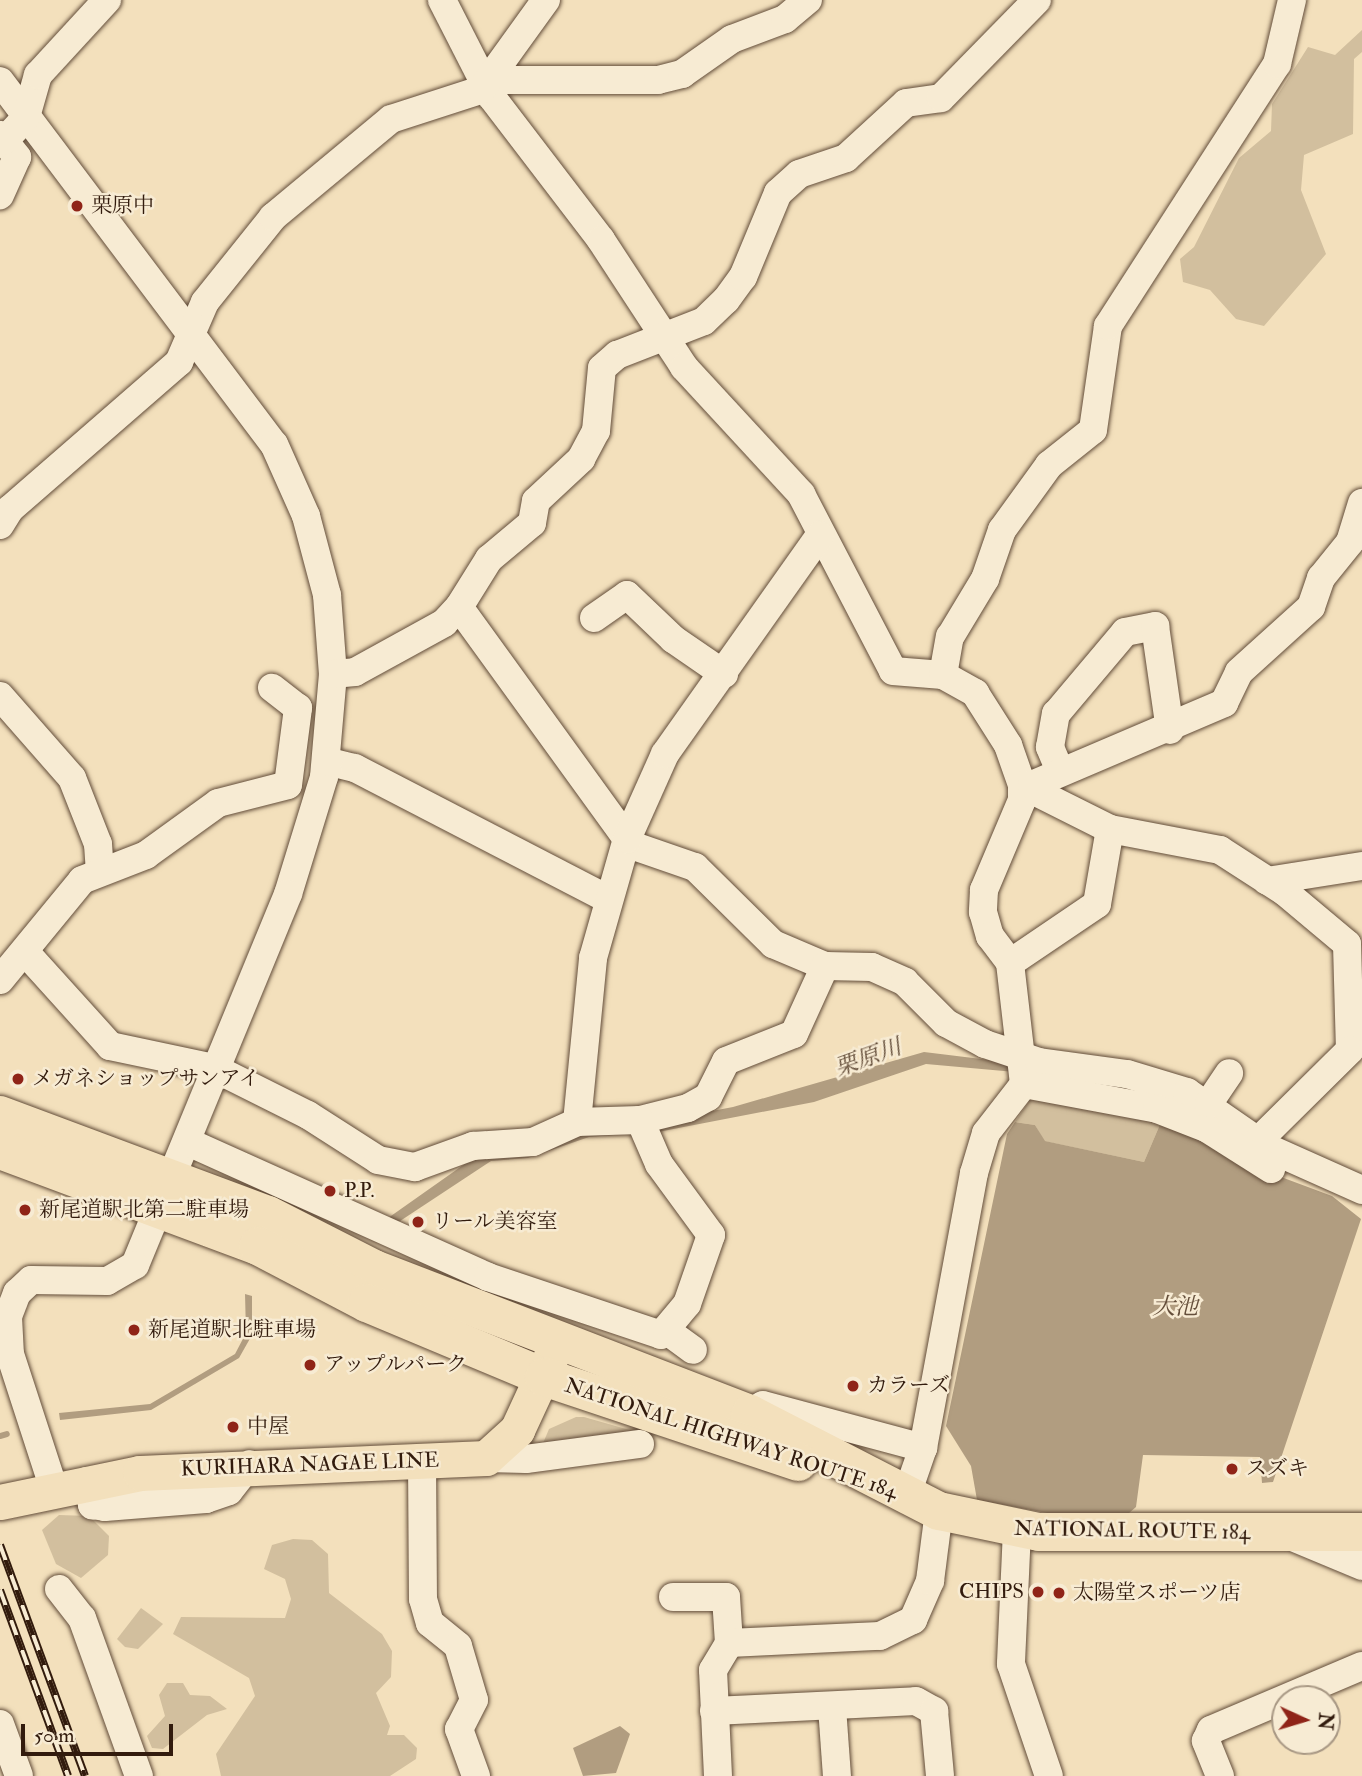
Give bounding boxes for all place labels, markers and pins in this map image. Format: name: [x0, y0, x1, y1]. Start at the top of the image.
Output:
place label: 栗原中: [91, 193, 154, 219]
marker: 栗原中: [69, 198, 85, 214]
place label: メガネショップサンアイ: [32, 1066, 263, 1092]
marker: メガネショップサンアイ: [10, 1071, 26, 1087]
place label: P.P.: [344, 1178, 374, 1204]
marker: P.P.: [322, 1183, 338, 1199]
place label: 新尾道駅北第二駐車場: [39, 1197, 249, 1223]
marker: 新尾道駅北第二駐車場: [17, 1202, 33, 1218]
place label: リール美容室: [432, 1209, 558, 1235]
marker: リール美容室: [410, 1214, 426, 1230]
place label: 新尾道駅北駐車場: [148, 1317, 316, 1343]
marker: 新尾道駅北駐車場: [126, 1322, 142, 1338]
place label: アップルパーク: [324, 1352, 471, 1378]
marker: アップルパーク: [302, 1357, 318, 1373]
place label: カラーズ: [867, 1373, 951, 1399]
marker: カラーズ: [845, 1378, 861, 1394]
place label: 中屋: [247, 1414, 289, 1440]
marker: 中屋: [225, 1419, 241, 1435]
place label: スズキ: [1246, 1456, 1309, 1482]
marker: スズキ: [1224, 1461, 1240, 1477]
place label: CHIPS: [959, 1579, 1024, 1605]
place label: 太陽堂スポーツ店: [1073, 1580, 1241, 1606]
marker: CHIPS: [1030, 1584, 1046, 1600]
marker: 太陽堂スポーツ店: [1051, 1585, 1067, 1601]

